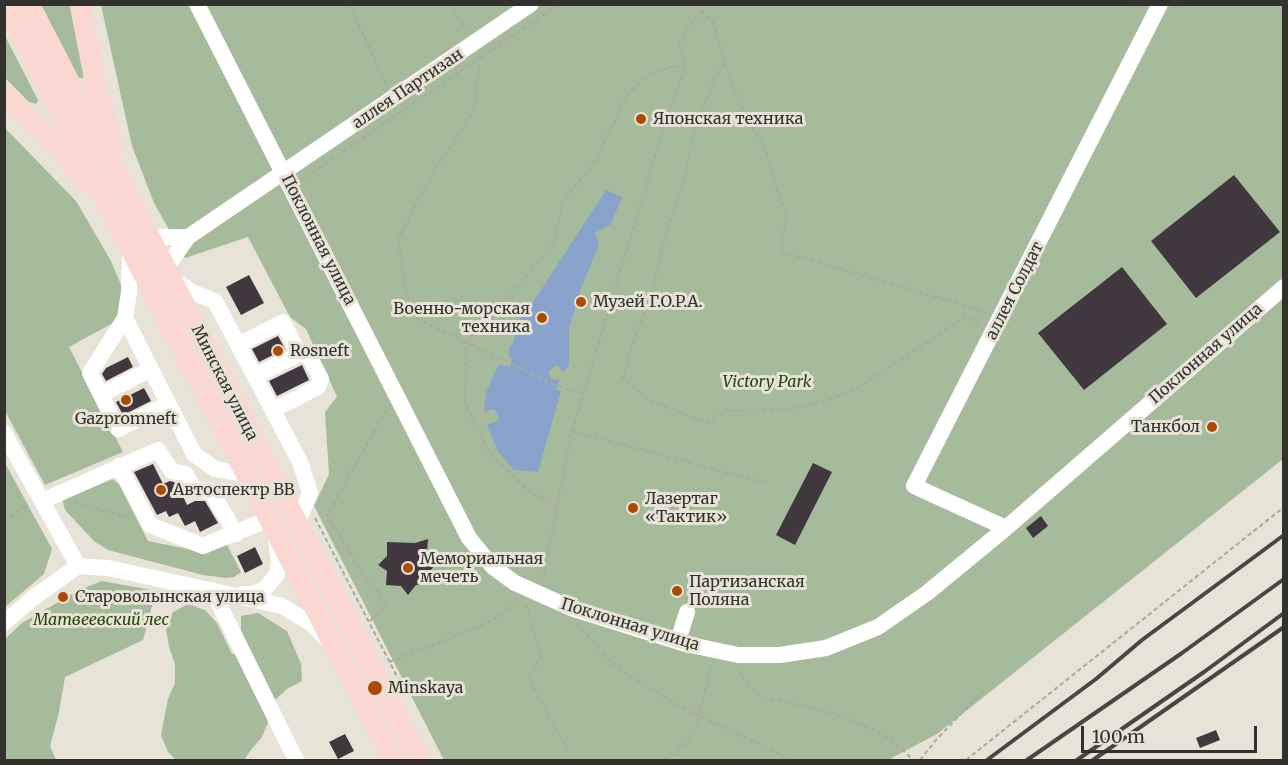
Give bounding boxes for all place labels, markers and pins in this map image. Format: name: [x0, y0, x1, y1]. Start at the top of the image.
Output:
place label: Японская техника: [653, 109, 803, 129]
marker: Японская техника: [634, 112, 648, 126]
place label: Музей Г.О.Р.А.: [593, 292, 703, 312]
marker: Музей Г.О.Р.А.: [574, 295, 588, 309]
place label: Военно-морская техника: [393, 299, 530, 337]
marker: Военно-морская техника: [535, 311, 549, 325]
place label: Rosneft: [290, 341, 349, 361]
marker: Rosneft: [271, 344, 285, 358]
marker: Gazpromneft: [119, 393, 133, 407]
place label: Gazpromneft: [75, 409, 177, 429]
place label: Танкбол: [1131, 417, 1200, 437]
marker: Танкбол: [1205, 420, 1219, 434]
place label: Автоспектр ВВ: [173, 480, 295, 500]
marker: Автоспектр ВВ: [154, 483, 168, 497]
place label: Лазертаг «Тактик»: [645, 489, 727, 527]
marker: Лазертаг «Тактик»: [626, 501, 640, 515]
place label: Мемориальная мечеть: [420, 549, 543, 587]
marker: Мемориальная мечеть: [401, 561, 415, 575]
place label: Партизанская Поляна: [689, 572, 805, 610]
marker: Партизанская Поляна: [670, 584, 684, 598]
place label: Староволынская улица: [75, 587, 265, 607]
marker: Староволынская улица: [56, 590, 70, 604]
place label: Minskaya: [388, 678, 463, 698]
marker: Minskaya: [366, 679, 384, 697]

